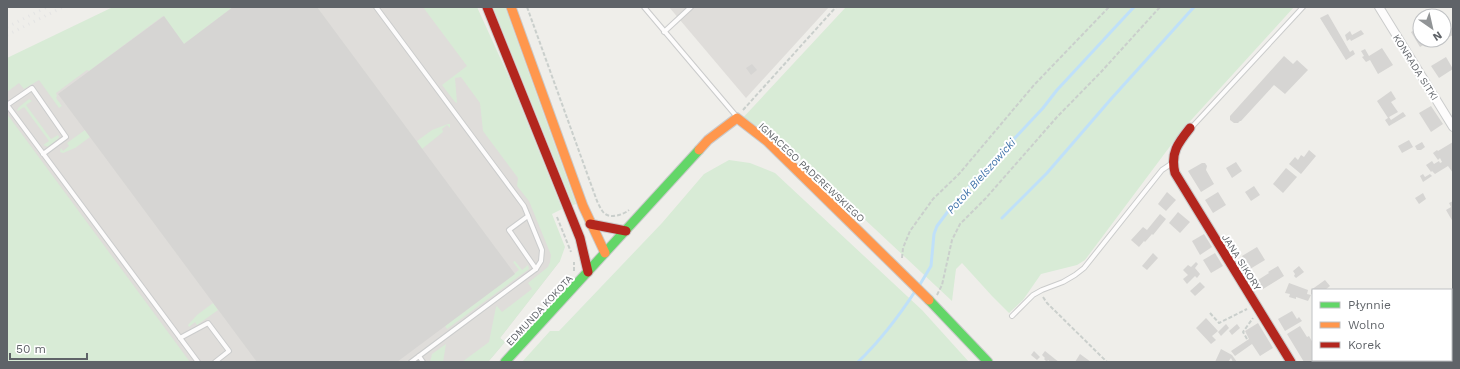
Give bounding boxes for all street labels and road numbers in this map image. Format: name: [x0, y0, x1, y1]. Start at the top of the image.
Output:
street label: KONRADA SITKI: [1391, 31, 1441, 103]
street label: IGNACEGO PADEREWSKIEGO: [757, 120, 867, 224]
street label: JANA SIKORY: [1220, 232, 1263, 293]
street label: EDMUNDA KOKOTA: [504, 273, 575, 348]

